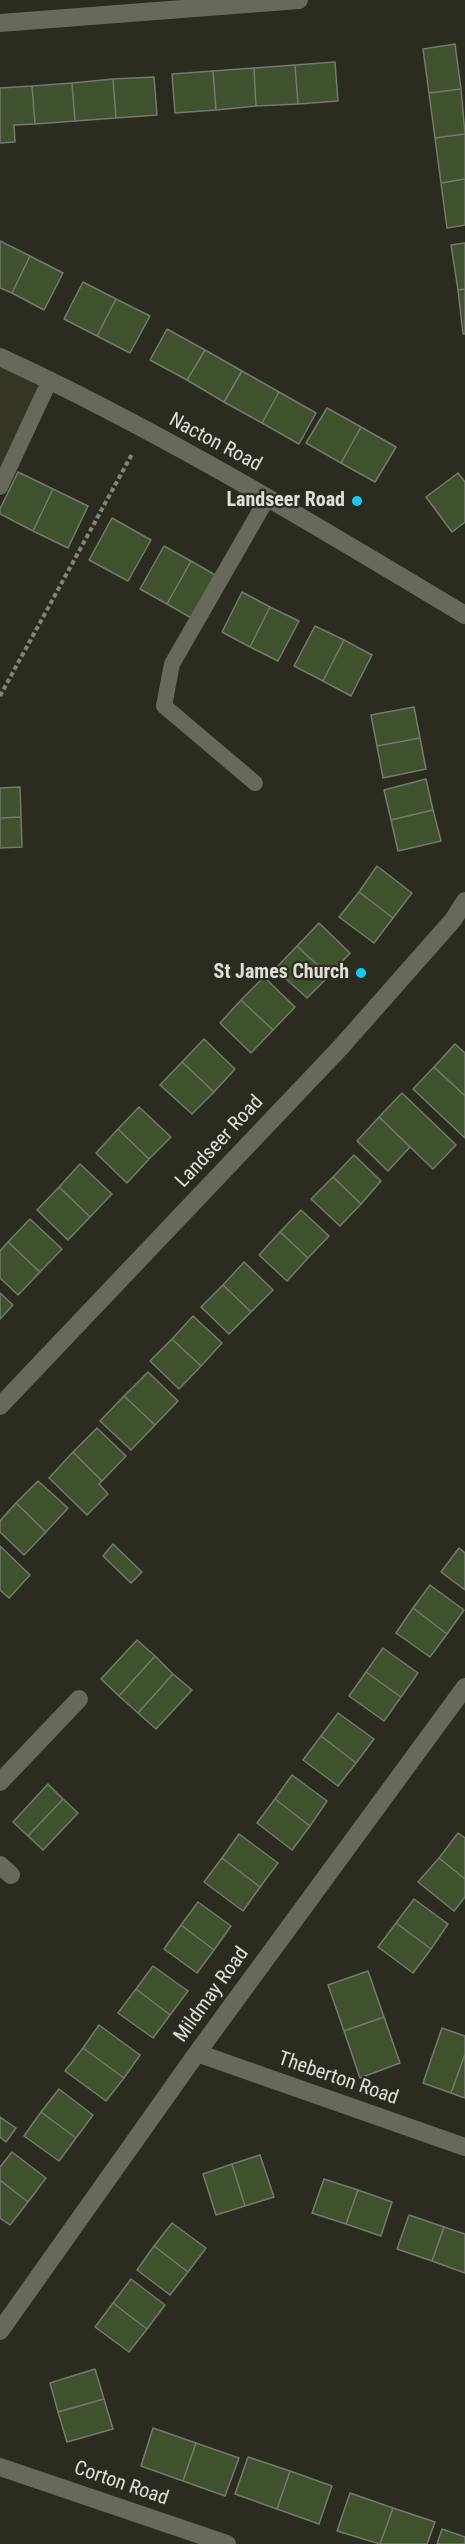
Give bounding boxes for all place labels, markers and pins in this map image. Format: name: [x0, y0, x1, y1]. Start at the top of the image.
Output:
place label: Landseer Road: [226, 489, 345, 513]
marker: Landseer Road: [350, 494, 364, 508]
place label: St James Church: [214, 961, 349, 985]
marker: St James Church: [354, 966, 368, 980]

